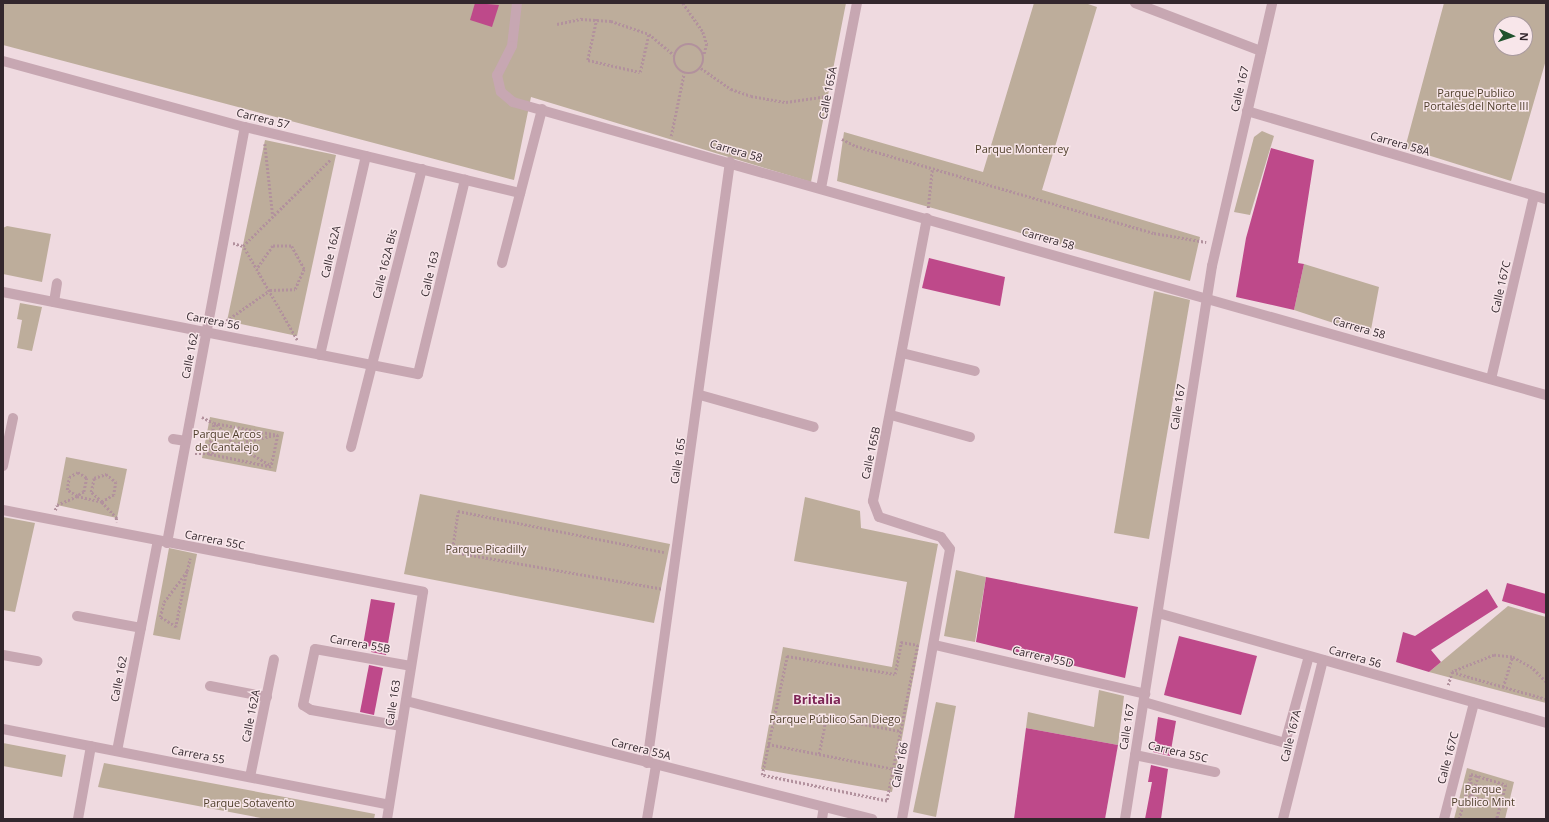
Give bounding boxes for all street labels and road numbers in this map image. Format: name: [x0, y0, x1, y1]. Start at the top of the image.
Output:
street label: Calle 167: [1228, 65, 1252, 113]
street label: Calle 165A: [816, 66, 840, 120]
street label: Carrera 57: [235, 106, 291, 132]
street label: Carrera 58A: [1369, 129, 1431, 159]
street label: Carrera 58: [708, 137, 764, 165]
street label: Calle 162A: [319, 224, 343, 280]
street label: Carrera 58: [1020, 225, 1076, 253]
street label: Calle 162A Bis: [370, 228, 400, 300]
street label: Calle 163: [418, 250, 442, 298]
street label: Calle 167C: [1489, 259, 1513, 315]
street label: Carrera 56: [185, 309, 241, 333]
street label: Carrera 58: [1331, 314, 1387, 342]
street label: Calle 162: [179, 332, 201, 380]
street label: Calle 167: [1168, 383, 1188, 431]
street label: Calle 165B: [859, 425, 883, 481]
street label: Calle 165: [668, 437, 688, 485]
street label: Carrera 55C: [184, 528, 246, 552]
street label: Carrera 55B: [329, 632, 391, 656]
street label: Carrera 56: [1327, 643, 1383, 671]
street label: Carrera 55D: [1011, 644, 1075, 670]
street label: Calle 162: [108, 655, 130, 703]
street label: Calle 163: [383, 679, 403, 727]
street label: Calle 162A: [239, 689, 263, 743]
street label: Calle 167: [1117, 703, 1137, 751]
street label: Calle 167A: [1278, 708, 1304, 764]
street label: Calle 167C: [1435, 730, 1461, 786]
street label: Carrera 55A: [610, 735, 672, 763]
street label: Carrera 55C: [1147, 739, 1209, 765]
street label: Calle 166: [889, 741, 911, 789]
street label: Carrera 55: [170, 743, 226, 767]

